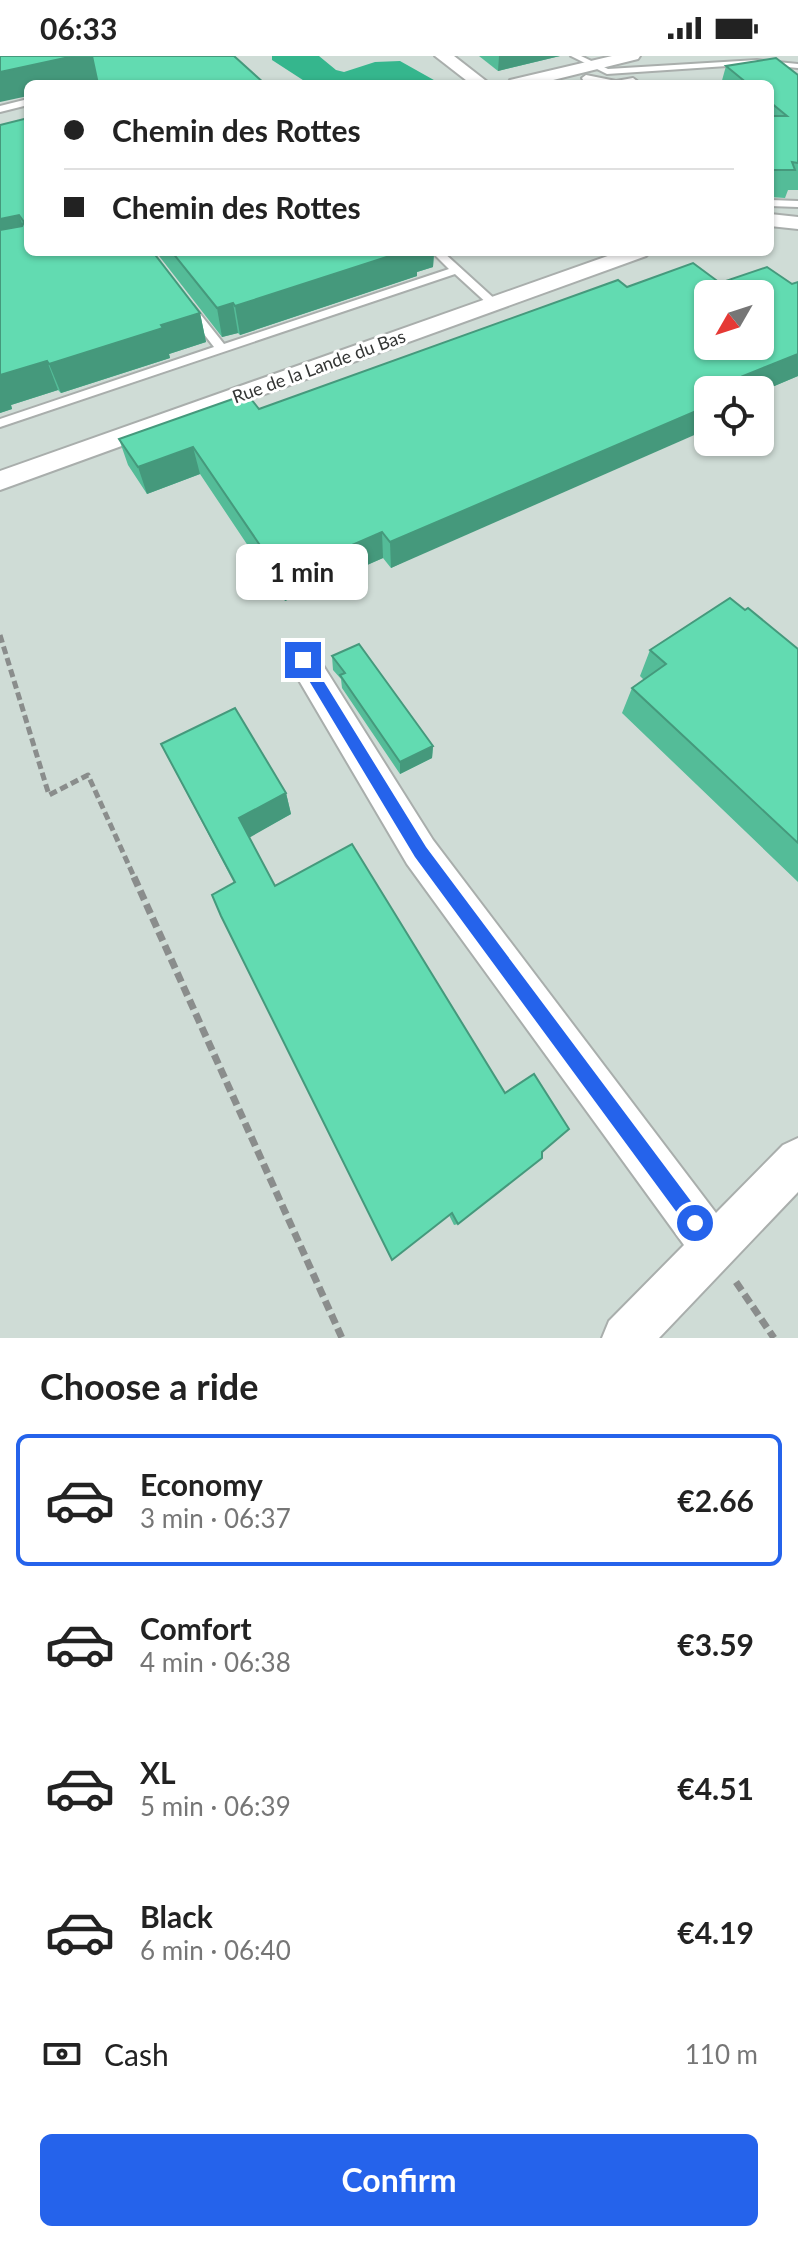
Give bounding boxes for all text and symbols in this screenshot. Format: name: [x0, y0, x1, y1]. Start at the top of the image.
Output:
text: 06:33: [40, 10, 117, 46]
text: Chemin des Rottes: [112, 112, 361, 148]
text: Chemin des Rottes: [112, 189, 361, 225]
north arrow: [694, 280, 774, 360]
map controls: [694, 280, 774, 456]
street label: Rue de la Lande du Bas: [229, 324, 408, 408]
button: locate: [694, 376, 774, 456]
callout: 1 min: [237, 544, 369, 600]
text: 1 min: [270, 556, 334, 588]
route end: [285, 642, 321, 678]
route start: [677, 1205, 713, 1241]
text: Choose a ride: [40, 1364, 259, 1408]
icon: car: [44, 1464, 116, 1536]
text: Economy: [140, 1466, 263, 1502]
text: €2.66: [677, 1482, 754, 1518]
text: 3 min · 06:37: [140, 1502, 291, 1534]
icon: car: [44, 1608, 116, 1680]
text: Comfort: [140, 1610, 252, 1646]
text: €3.59: [677, 1626, 754, 1662]
text: 4 min · 06:38: [140, 1646, 291, 1678]
icon: car: [44, 1752, 116, 1824]
text: XL: [140, 1754, 176, 1790]
text: €4.51: [677, 1770, 754, 1806]
text: 5 min · 06:39: [140, 1790, 291, 1822]
icon: car: [44, 1896, 116, 1968]
text: Black: [140, 1898, 213, 1934]
text: €4.19: [677, 1914, 754, 1950]
text: 6 min · 06:40: [140, 1934, 291, 1966]
icon: cash: [40, 2032, 84, 2076]
text: Cash: [104, 2036, 169, 2072]
text: 110 m: [685, 2038, 758, 2070]
button: Confirm: [40, 2134, 758, 2226]

